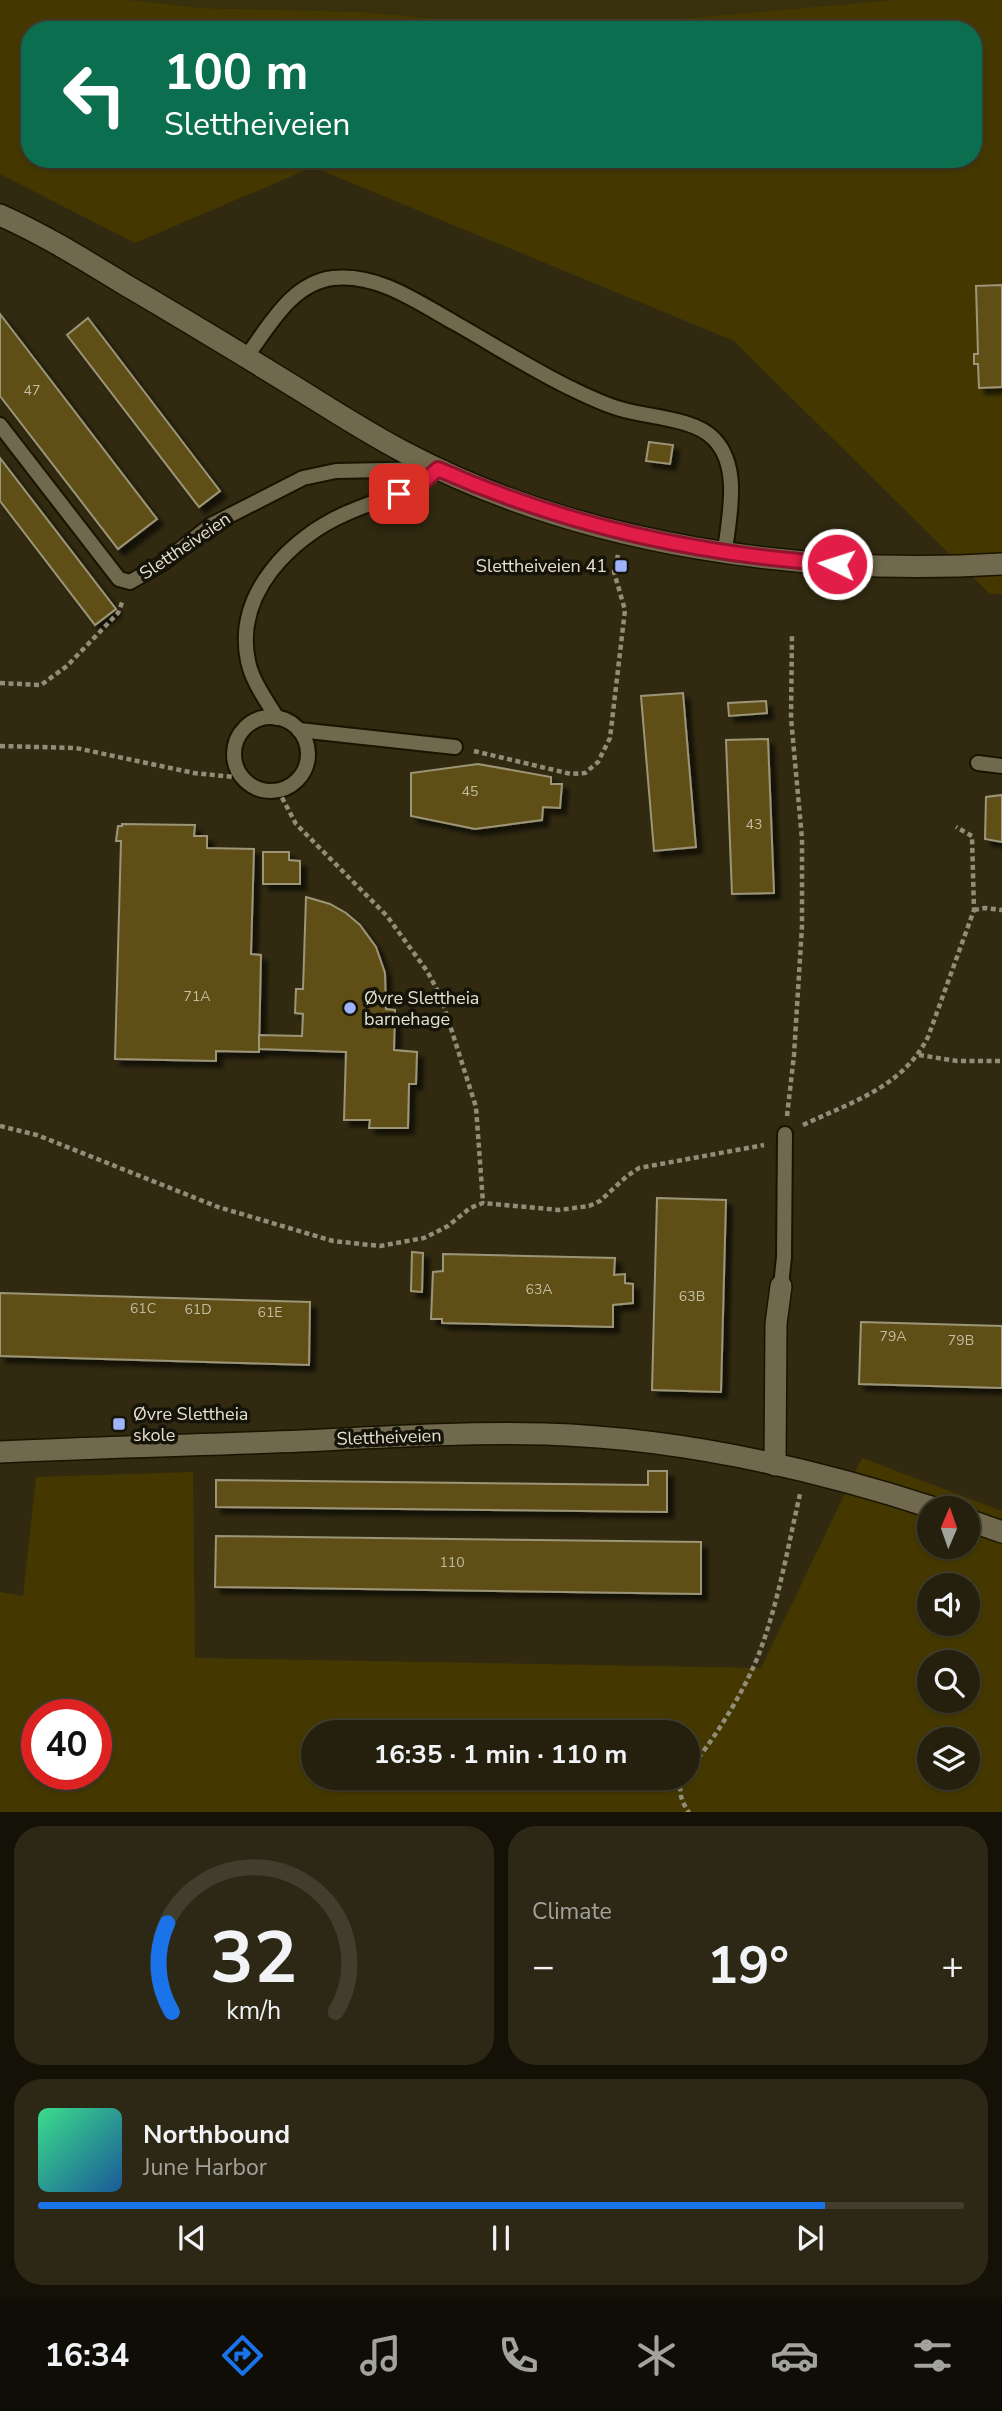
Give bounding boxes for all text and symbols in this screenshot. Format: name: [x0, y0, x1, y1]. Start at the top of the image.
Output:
text: 100 m: [164, 39, 308, 106]
icon: left: [49, 49, 140, 140]
text: Slettheiveien: [164, 103, 351, 146]
house number: 47: [24, 381, 40, 400]
pin: [369, 464, 429, 524]
icon: arrive: [380, 475, 418, 513]
street label: Slettheiveien: [135, 507, 235, 585]
position arrow: [800, 527, 874, 601]
place label: Slettheiveien 41: [476, 554, 607, 578]
marker: Slettheiveien 41: [613, 558, 629, 574]
house number: 45: [462, 782, 478, 801]
house number: 43: [746, 815, 762, 834]
place label: Øvre Slettheia barnehage: [364, 986, 479, 1031]
house number: 71A: [183, 987, 211, 1006]
marker: Øvre Slettheia barnehage: [342, 1000, 358, 1016]
house number: 63A: [525, 1280, 553, 1299]
house number: 63B: [679, 1287, 705, 1306]
house number: 61C: [130, 1299, 156, 1318]
house number: 61D: [184, 1300, 212, 1319]
house number: 61E: [258, 1303, 282, 1322]
house number: 79A: [879, 1327, 907, 1346]
house number: 79B: [948, 1331, 974, 1350]
place label: Øvre Slettheia skole: [133, 1402, 248, 1447]
marker: Øvre Slettheia skole: [111, 1416, 127, 1432]
street label: Slettheiveien: [336, 1423, 442, 1451]
north arrow: [917, 1496, 980, 1559]
map controls: [917, 1496, 980, 1790]
house number: 110: [439, 1553, 465, 1572]
button: sound: [917, 1573, 980, 1636]
button: search: [917, 1650, 980, 1713]
speed limit sign: 40: [21, 1699, 112, 1790]
button: layers: [917, 1727, 980, 1790]
text: 16:35 · 1 min · 110 m: [374, 1737, 627, 1772]
text: Climate: [532, 1896, 612, 1927]
text: 32: [210, 1908, 298, 2008]
text: 19°: [707, 1930, 789, 2001]
text: −: [532, 1941, 555, 1992]
text: +: [941, 1941, 964, 1992]
text: km/h: [226, 1993, 282, 2027]
text: Northbound: [143, 2117, 290, 2152]
text: June Harbor: [143, 2152, 267, 2183]
icon: previous: [173, 2219, 211, 2257]
icon: pause: [482, 2219, 520, 2257]
icon: next: [791, 2219, 829, 2257]
icon: directions: [218, 2331, 267, 2380]
icon: music: [356, 2331, 405, 2380]
icon: phone: [494, 2331, 543, 2380]
icon: climate: [632, 2331, 681, 2380]
icon: car: [770, 2331, 819, 2380]
icon: filters: [908, 2331, 957, 2380]
text: 16:34: [45, 2334, 129, 2377]

